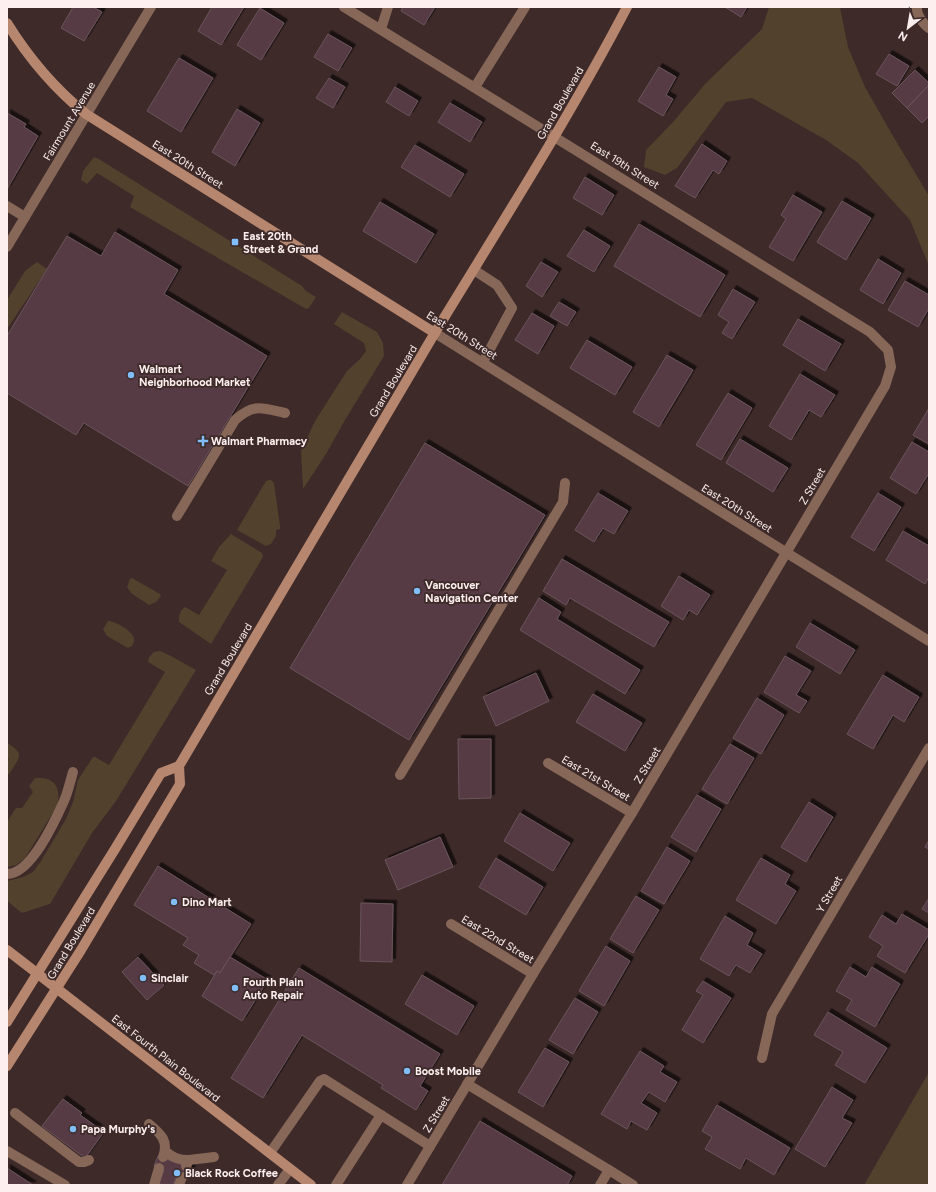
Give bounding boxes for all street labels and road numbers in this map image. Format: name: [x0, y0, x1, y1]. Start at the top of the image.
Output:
street label: Grand Boulevard: [534, 65, 587, 142]
street label: Fairmount Avenue: [41, 79, 98, 163]
street label: East 20th Street: [150, 137, 226, 191]
street label: East 19th Street: [588, 139, 662, 192]
street label: East 20th Street: [424, 308, 500, 362]
street label: Grand Boulevard: [367, 343, 420, 420]
street label: Z Street: [797, 465, 828, 507]
street label: East 20th Street: [699, 481, 775, 535]
street label: Grand Boulevard: [202, 621, 255, 698]
street label: Z Street: [631, 745, 663, 786]
street label: East 21st Street: [559, 753, 632, 804]
street label: Y Street: [814, 874, 845, 915]
street label: Grand Boulevard: [45, 905, 98, 982]
street label: East 22nd Street: [459, 913, 536, 966]
street label: East Fourth Plain Boulevard: [109, 1012, 222, 1105]
street label: Z Street: [420, 1094, 452, 1135]

